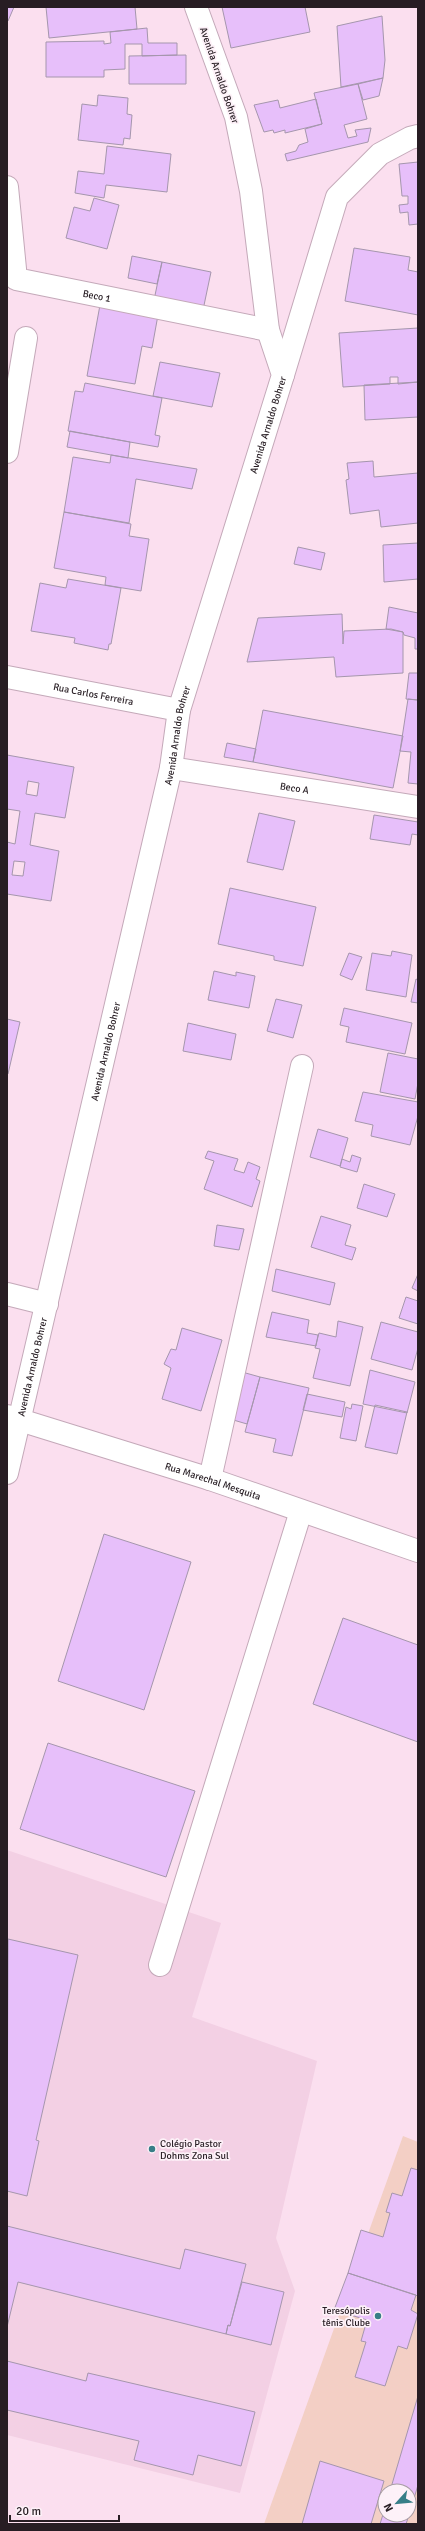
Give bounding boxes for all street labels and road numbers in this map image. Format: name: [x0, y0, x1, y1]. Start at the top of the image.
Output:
street label: Avenida Arnaldo Bohrer: [197, 26, 241, 125]
street label: Beco 1: [82, 288, 112, 305]
street label: Avenida Arnaldo Bohrer: [248, 375, 289, 475]
street label: Rua Carlos Ferreira: [52, 681, 134, 708]
street label: Avenida Arnaldo Bohrer: [162, 684, 193, 786]
street label: Beco A: [279, 780, 310, 797]
street label: Avenida Arnaldo Bohrer: [89, 1001, 123, 1102]
street label: Avenida Arnaldo Bohrer: [15, 1316, 50, 1418]
street label: Rua Marechal Mesquita: [163, 1460, 262, 1503]

